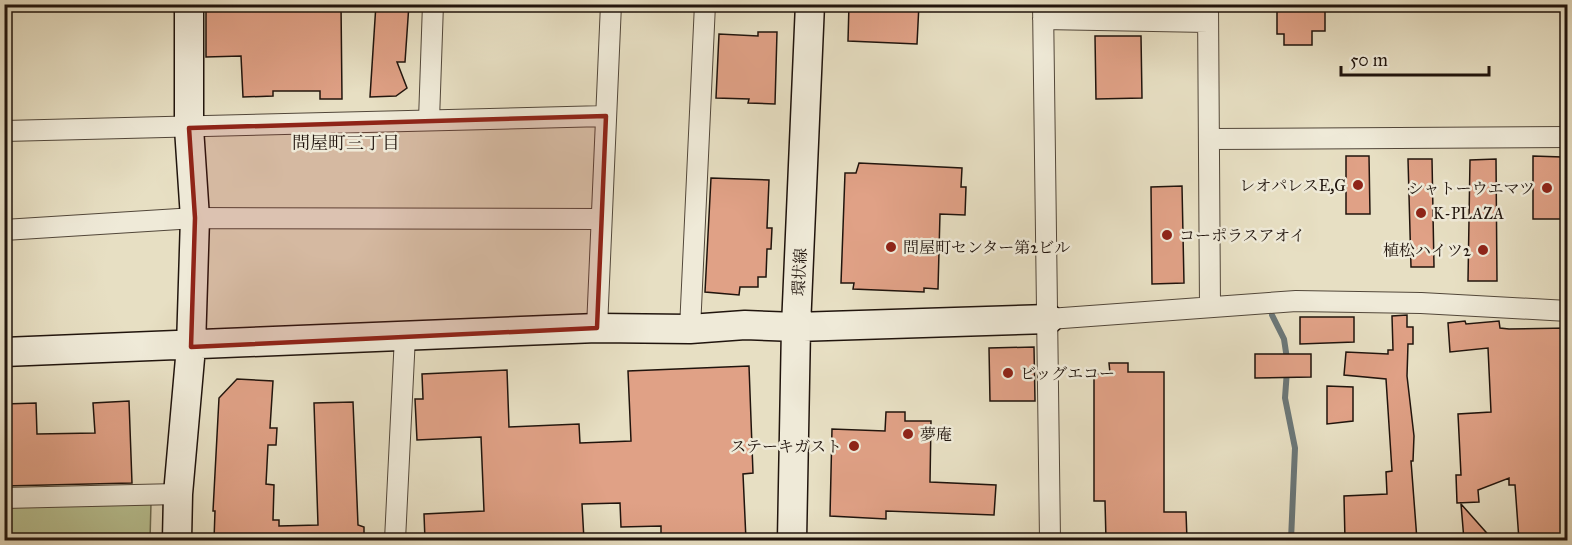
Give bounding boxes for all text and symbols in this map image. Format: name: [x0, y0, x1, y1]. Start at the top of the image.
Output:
scale bar: [1341, 39, 1490, 77]
text: 50 m: [1350, 49, 1388, 71]
district label: 問屋町三丁目: [292, 132, 400, 154]
place label: レオパレスE,G: [1240, 176, 1346, 195]
marker: レオパレスE,G: [1351, 178, 1365, 192]
place label: シャトーウエマツ: [1408, 179, 1535, 198]
marker: シャトーウエマツ: [1540, 181, 1554, 195]
place label: K-PLAZA: [1433, 204, 1504, 223]
marker: K-PLAZA: [1414, 206, 1428, 220]
place label: コーポラスアオイ: [1179, 226, 1306, 245]
marker: コーポラスアオイ: [1160, 228, 1174, 242]
place label: 問屋町センター第2ビル: [903, 238, 1070, 257]
marker: 問屋町センター第2ビル: [884, 240, 898, 254]
place label: 植松ハイツ2: [1383, 241, 1471, 260]
marker: 植松ハイツ2: [1476, 243, 1490, 257]
street label: 環状線: [789, 248, 810, 296]
place label: ビッグエコー: [1020, 364, 1115, 383]
marker: ビッグエコー: [1001, 366, 1015, 380]
place label: 夢庵: [920, 425, 952, 444]
marker: 夢庵: [901, 427, 915, 441]
place label: ステーキガスト: [730, 437, 842, 456]
marker: ステーキガスト: [847, 439, 861, 453]

